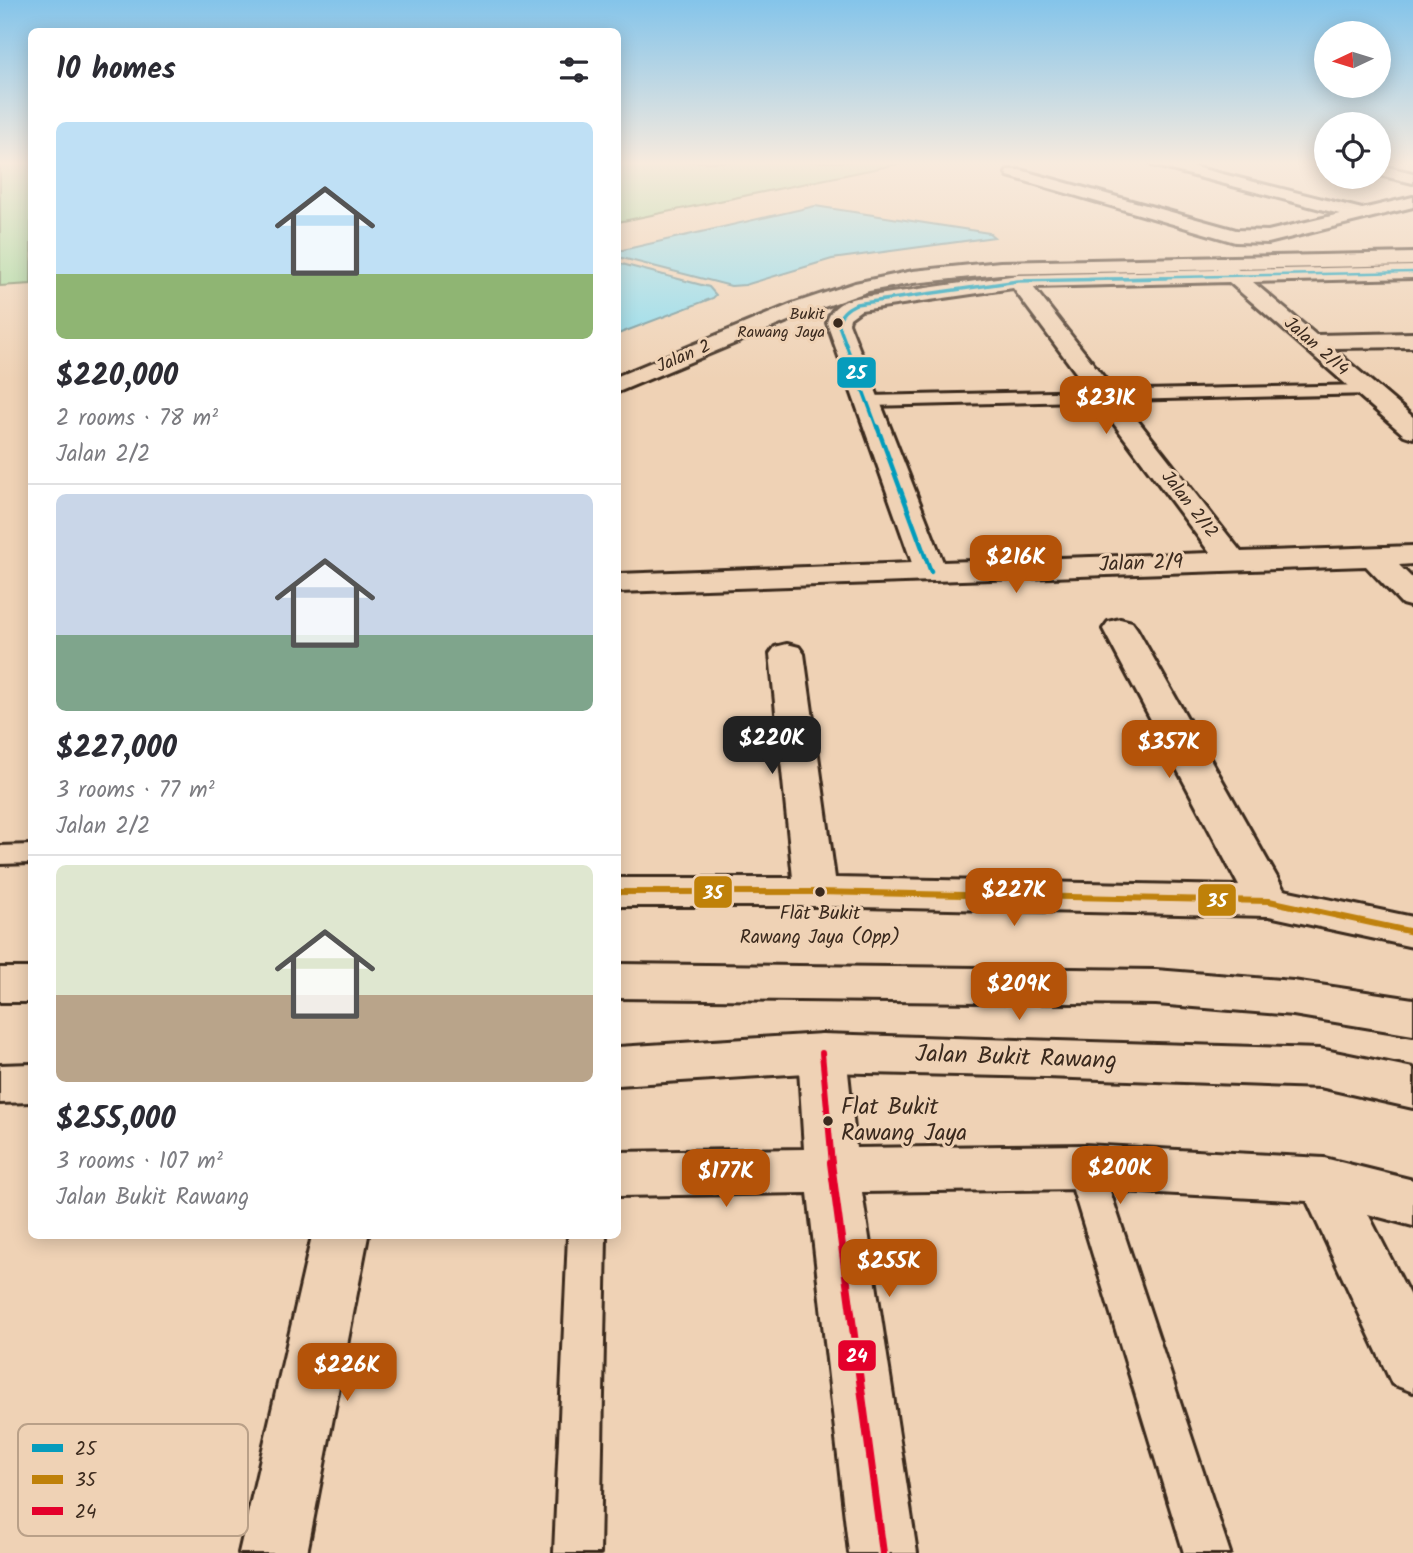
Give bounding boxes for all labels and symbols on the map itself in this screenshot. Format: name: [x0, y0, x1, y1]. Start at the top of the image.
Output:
north arrow: [1314, 21, 1391, 98]
place label: Bukit Rawang Jaya: [737, 302, 826, 345]
street label: Jalan 2/14: [1277, 310, 1355, 384]
marker: Bukit Rawang Jaya: [831, 316, 845, 330]
street label: Jalan 2: [652, 333, 716, 381]
line badge: 25: [836, 356, 877, 389]
text: 25: [846, 359, 868, 389]
pin: $231K: [1057, 376, 1155, 436]
street label: Jalan 2/12: [1153, 465, 1225, 545]
pin: $216K: [967, 536, 1065, 595]
street label: Jalan 2/9: [1098, 546, 1184, 582]
pin: $220K: [723, 716, 821, 776]
pin: $357K: [1120, 720, 1218, 780]
pin: $227K: [965, 869, 1063, 928]
line badge: 35: [693, 875, 733, 909]
text: 35: [702, 879, 724, 909]
line badge: 35: [1197, 883, 1237, 917]
marker: Flat Bukit Rawang Jaya (Opp): [813, 885, 827, 899]
text: 35: [1206, 887, 1228, 917]
place label: Flat Bukit Rawang Jaya (Opp): [740, 899, 900, 953]
pin: $209K: [970, 962, 1068, 1022]
street label: Jalan Bukit Rawang: [915, 1035, 1117, 1081]
place label: Flat Bukit Rawang Jaya: [841, 1090, 967, 1152]
marker: Flat Bukit Rawang Jaya: [821, 1114, 835, 1128]
pin: $200K: [1071, 1146, 1169, 1206]
pin: $177K: [677, 1150, 775, 1209]
pin: $255K: [840, 1240, 938, 1299]
line badge: 24: [837, 1339, 877, 1372]
text: 24: [846, 1342, 868, 1372]
pin: $226K: [298, 1344, 396, 1403]
legend: [18, 1424, 248, 1536]
text: 25: [75, 1435, 98, 1465]
text: 35: [75, 1466, 98, 1496]
text: 24: [75, 1498, 97, 1528]

